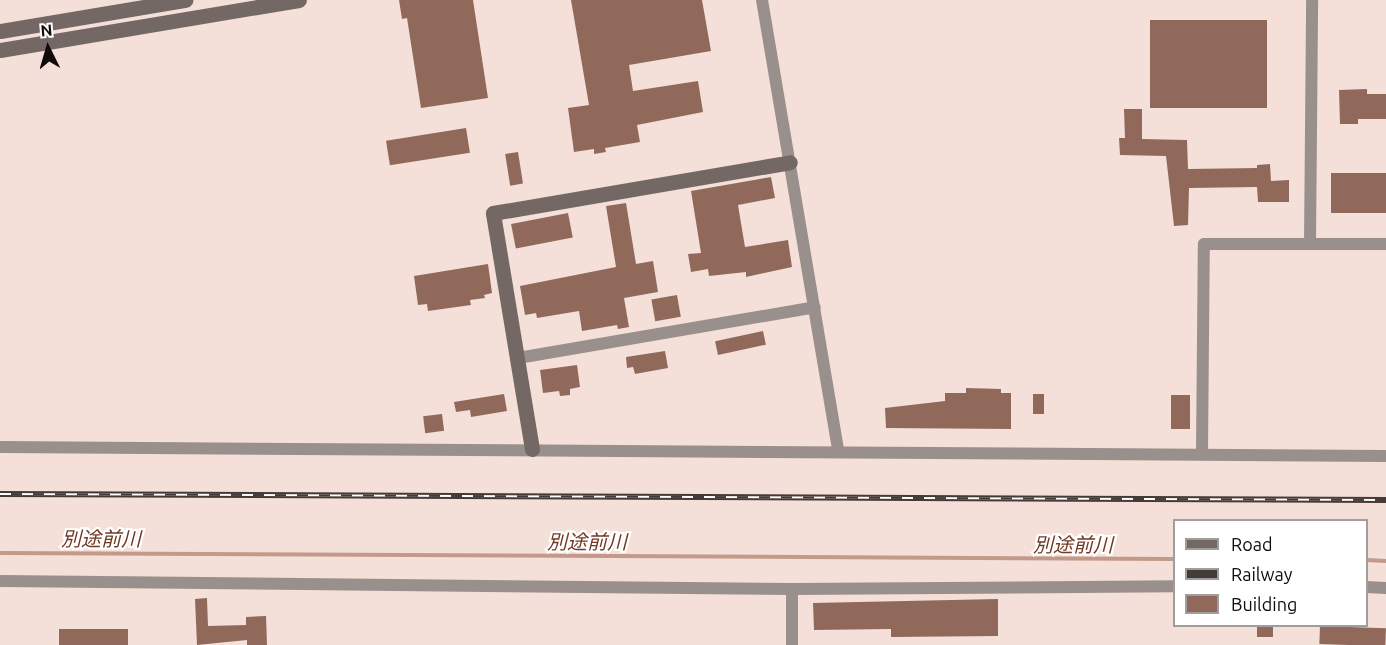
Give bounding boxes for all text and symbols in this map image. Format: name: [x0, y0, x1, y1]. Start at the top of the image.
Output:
north arrow: [18, 18, 78, 78]
text: N: [40, 21, 53, 40]
legend: [1173, 519, 1368, 627]
water label: 別途前川: [61, 526, 141, 550]
water label: 別途前川: [547, 529, 627, 553]
water label: 別途前川: [1033, 532, 1113, 556]
text: Road: [1231, 534, 1273, 554]
text: Railway: [1231, 564, 1292, 584]
text: Building: [1231, 594, 1297, 614]

